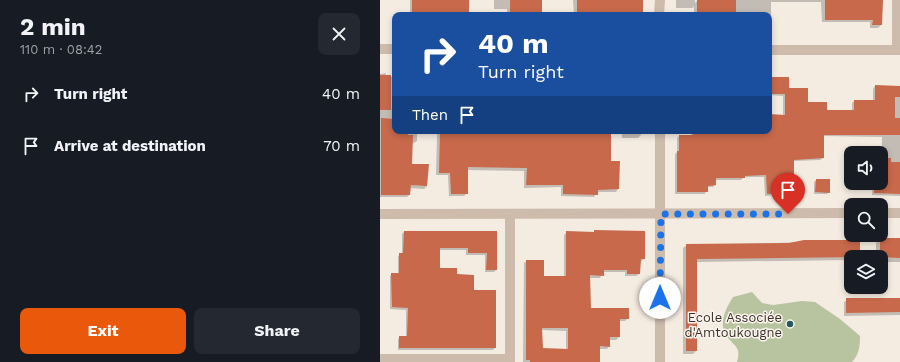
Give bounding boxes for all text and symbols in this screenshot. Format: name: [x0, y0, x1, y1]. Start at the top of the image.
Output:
text: 2 min: [20, 13, 86, 41]
button: close: [318, 13, 360, 55]
text: 40 m: [478, 27, 548, 60]
icon: right: [412, 28, 464, 80]
text: 110 m · 08:42: [20, 42, 102, 57]
text: Turn right: [478, 61, 564, 82]
icon: right: [20, 83, 42, 105]
text: Turn right: [54, 85, 127, 103]
text: 40 m: [322, 85, 360, 103]
icon: arrive: [456, 104, 478, 126]
text: Then: [412, 106, 448, 124]
icon: arrive: [20, 135, 42, 157]
text: Arrive at destination: [54, 137, 206, 155]
text: 70 m: [323, 137, 360, 155]
map controls: [844, 146, 888, 294]
button: sound: [844, 146, 888, 190]
pin: [771, 173, 805, 214]
icon: arrive: [777, 179, 799, 201]
button: search: [844, 198, 888, 242]
button: layers: [844, 250, 888, 294]
position arrow: [639, 277, 681, 319]
button: Exit: [20, 308, 186, 354]
button: Share: [194, 308, 360, 354]
place label: Ecole Associée d'Amtoukougne: [685, 310, 782, 340]
marker: Ecole Associée d'Amtoukougne: [785, 319, 795, 329]

